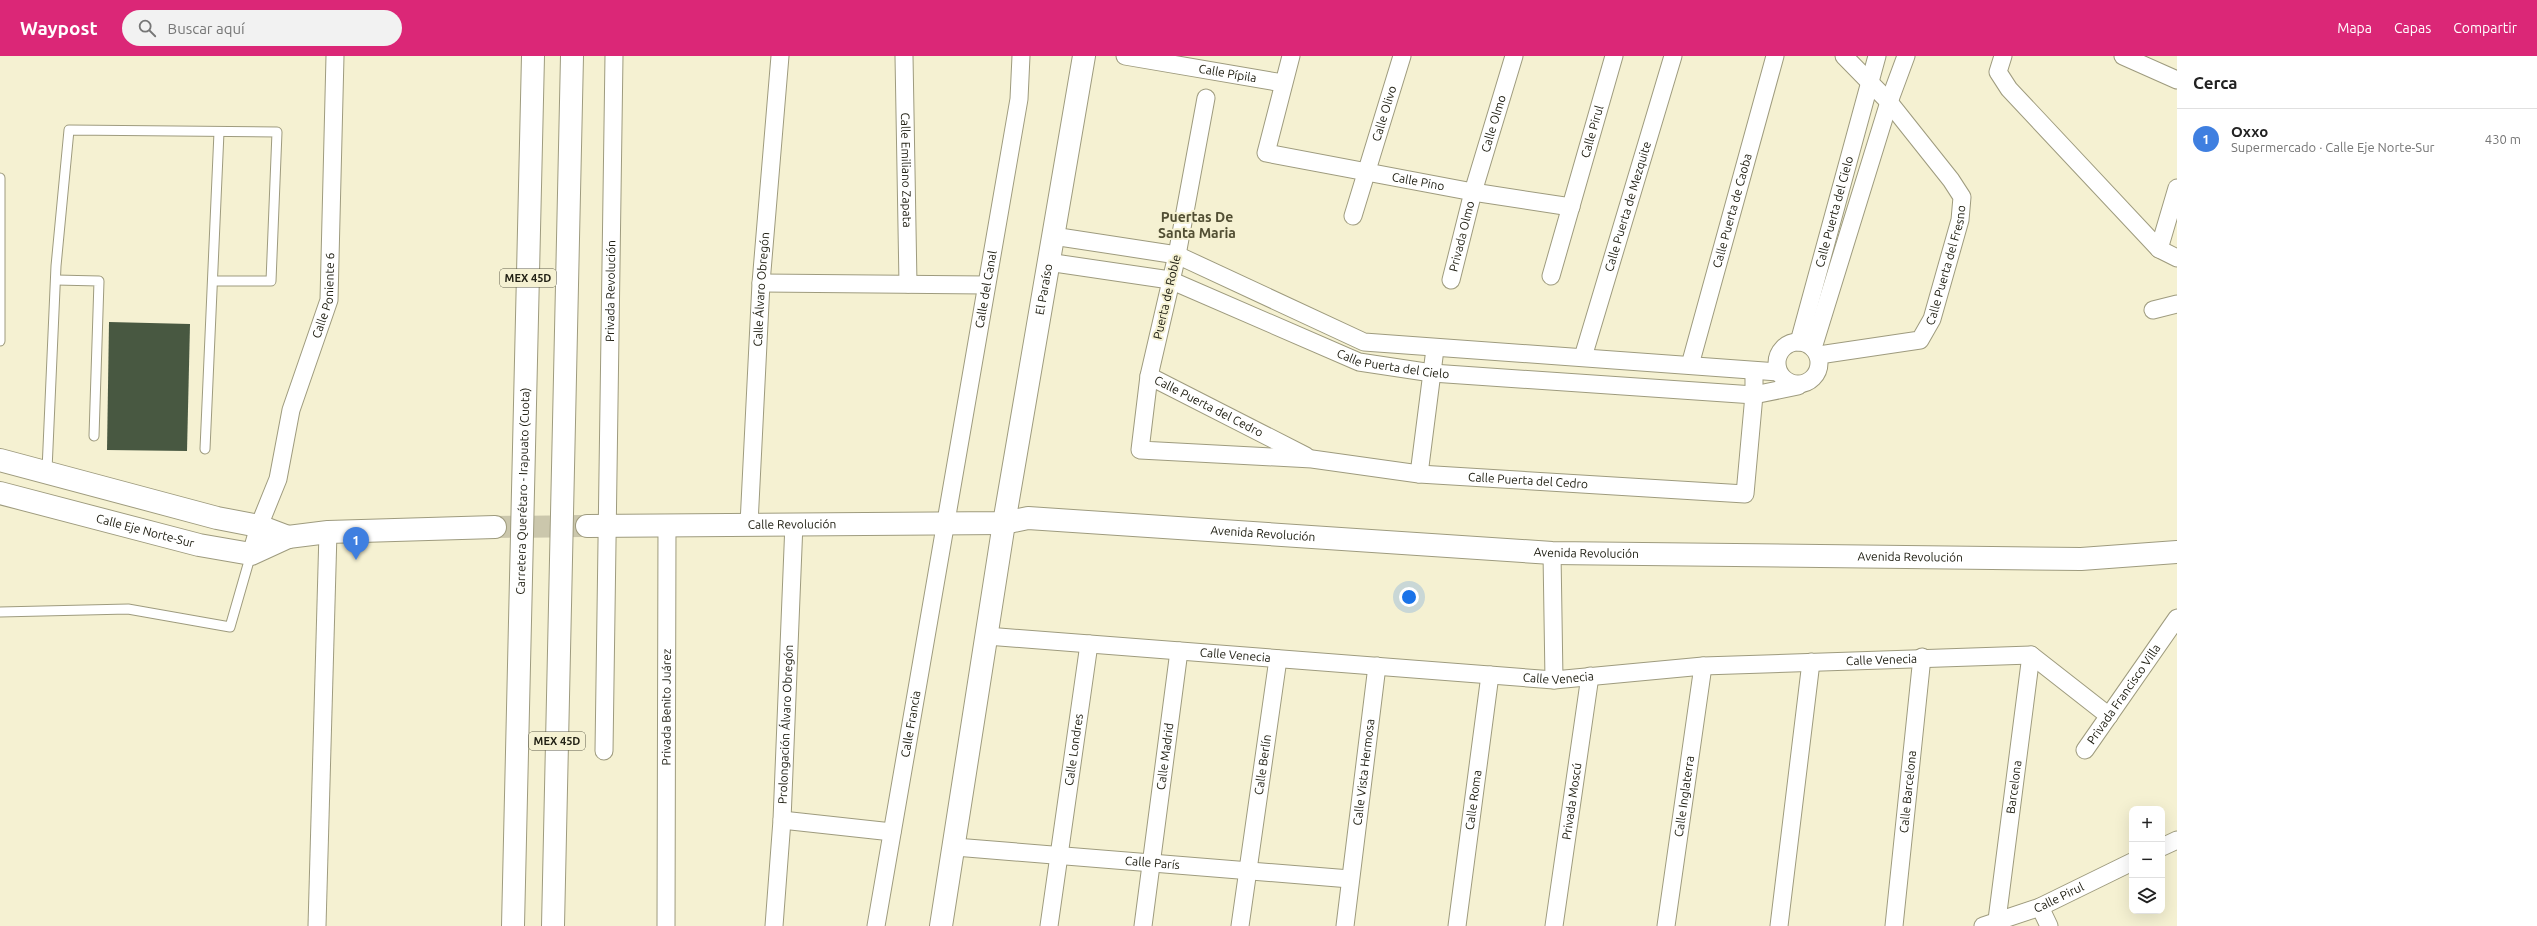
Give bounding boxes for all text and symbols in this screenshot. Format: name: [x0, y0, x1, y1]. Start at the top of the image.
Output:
search box: [122, 10, 402, 46]
text: Waypost: [20, 17, 98, 39]
icon: search: [136, 17, 158, 39]
text: Buscar aquí: [168, 20, 245, 37]
text: Mapa: [2337, 20, 2372, 36]
text: Capas: [2394, 20, 2431, 36]
text: Compartir: [2453, 20, 2517, 36]
street label: Calle Pípila: [1198, 62, 1258, 84]
text: Cerca: [2193, 73, 2238, 92]
street label: Calle Olivo: [1369, 84, 1398, 143]
street label: Calle Olmo: [1478, 93, 1508, 154]
street label: Calle Pirul: [1578, 104, 1605, 159]
street label: Calle Emiliano Zapata: [899, 112, 914, 228]
text: Oxxo: [2231, 123, 2268, 140]
text: 1: [2202, 132, 2210, 146]
text: 430 m: [2485, 132, 2521, 146]
street label: Calle Puerta de Mezquite: [1602, 140, 1653, 273]
text: Supermercado · Calle Eje Norte-Sur: [2231, 140, 2435, 154]
street label: Calle Puerta de Caoba: [1710, 152, 1754, 269]
street label: Calle Puerta del Cielo: [1813, 155, 1855, 269]
street label: Calle Pino: [1391, 170, 1446, 192]
street label: Privada Olmo: [1446, 199, 1477, 273]
street label: Calle Puerta del Fresno: [1923, 205, 1967, 327]
district label: Puertas De Santa Maria: [1158, 209, 1236, 241]
street label: Calle Álvaro Obregón: [751, 231, 771, 347]
street label: Privada Revolución: [603, 240, 617, 342]
street label: Calle del Canal: [972, 250, 999, 329]
street label: Calle Poniente 6: [309, 252, 336, 340]
street label: Puerta de Roble: [1150, 253, 1183, 340]
street label: El Paraíso: [1033, 263, 1054, 316]
road number: MEX 45D: [500, 269, 556, 287]
street label: Calle Puerta del Cielo: [1335, 346, 1450, 380]
street label: Calle Puerta del Cedro: [1152, 373, 1265, 439]
street label: Carretera Querétaro - Irapuato (Cuota): [514, 387, 532, 595]
street label: Calle Puerta del Cedro: [1468, 470, 1589, 490]
street label: Calle Eje Norte-Sur: [95, 511, 196, 550]
street label: Calle Revolución: [748, 517, 836, 531]
street label: Avenida Revolución: [1210, 523, 1316, 543]
pin: 1: [343, 527, 369, 560]
street label: Avenida Revolución: [1533, 545, 1639, 560]
street label: Avenida Revolución: [1858, 549, 1963, 564]
your location: [1399, 587, 1419, 607]
street label: Privada Francisco Villa: [2084, 641, 2163, 746]
street label: Prolongación Álvaro Obregón: [776, 644, 795, 804]
street label: Calle Venecia: [1199, 646, 1271, 664]
street label: Privada Benito Juárez: [659, 648, 673, 765]
street label: Calle Venecia: [1846, 652, 1917, 667]
street label: Calle Venecia: [1522, 669, 1594, 686]
street label: Calle Francia: [898, 689, 923, 758]
street label: Calle Londres: [1062, 713, 1085, 787]
street label: Calle Vista Hermosa: [1350, 718, 1376, 826]
street label: Calle Madrid: [1154, 722, 1176, 791]
road number: MEX 45D: [529, 732, 585, 750]
street label: Calle Berlín: [1252, 733, 1273, 796]
street label: Calle Barcelona: [1897, 750, 1918, 834]
street label: Calle Inglaterra: [1672, 755, 1696, 838]
street label: Barcelona: [2004, 760, 2023, 815]
street label: Privada Moscú: [1559, 762, 1583, 841]
street label: Calle Roma: [1463, 769, 1483, 831]
map controls: [2129, 806, 2165, 914]
button: +: [2129, 806, 2165, 842]
button: −: [2129, 842, 2165, 878]
street label: Calle París: [1124, 854, 1180, 871]
button: layers: [2129, 878, 2165, 914]
street label: Calle Pirul: [2032, 880, 2086, 915]

